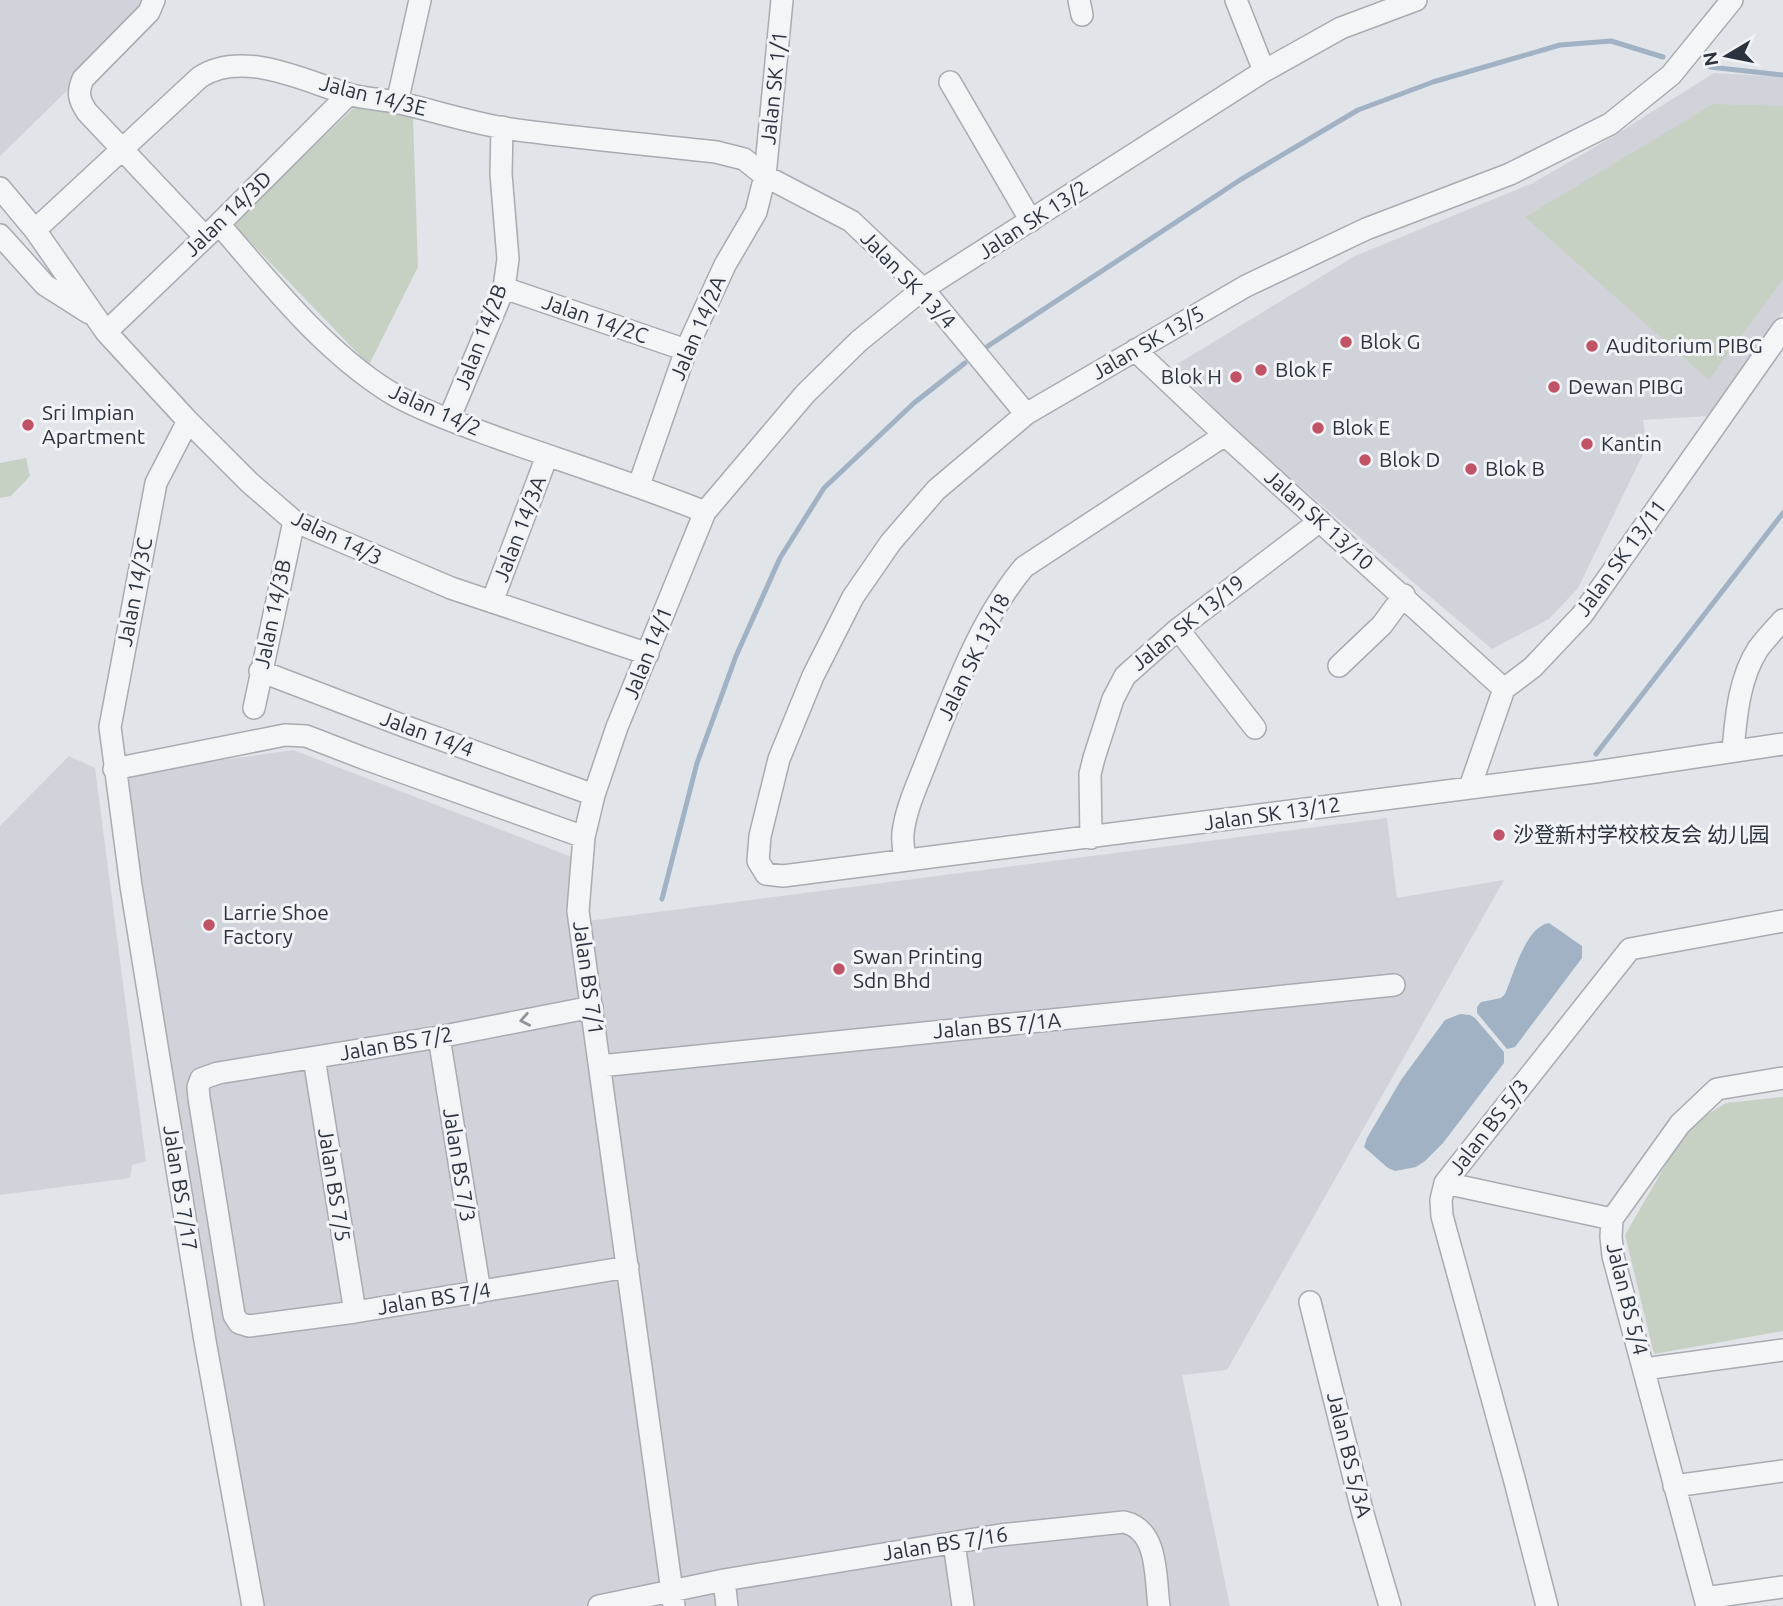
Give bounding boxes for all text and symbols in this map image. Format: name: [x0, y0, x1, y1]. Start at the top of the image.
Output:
north arrow: [1692, 21, 1762, 91]
street label: Jalan SK 1/1: [755, 30, 791, 146]
text: N: [1698, 50, 1722, 68]
street label: Jalan 14/3E: [317, 70, 429, 120]
street label: Jalan 14/3D: [179, 166, 276, 261]
street label: Jalan SK 13/2: [973, 175, 1092, 264]
street label: Jalan SK 13/4: [856, 226, 961, 333]
street label: Jalan 14/2A: [664, 271, 730, 383]
street label: Jalan 14/2B: [449, 281, 511, 393]
street label: Jalan 14/2C: [539, 289, 652, 347]
street label: Jalan SK 13/5: [1087, 300, 1208, 384]
place label: Blok G: [1360, 329, 1420, 353]
place label: Auditorium PIBG: [1606, 333, 1763, 357]
marker: Blok G: [1338, 334, 1354, 350]
marker: Auditorium PIBG: [1584, 338, 1600, 354]
place label: Blok F: [1275, 357, 1333, 381]
marker: Blok F: [1253, 362, 1269, 378]
place label: Blok H: [1161, 364, 1222, 388]
marker: Blok H: [1228, 369, 1244, 385]
place label: Dewan PIBG: [1568, 374, 1683, 398]
street label: Jalan 14/2: [386, 378, 485, 440]
marker: Dewan PIBG: [1546, 379, 1562, 395]
place label: Sri Impian Apartment: [42, 400, 145, 448]
place label: Blok E: [1332, 415, 1390, 439]
marker: Sri Impian Apartment: [20, 417, 36, 433]
marker: Blok E: [1310, 420, 1326, 436]
place label: Kantin: [1601, 431, 1662, 455]
marker: Kantin: [1579, 436, 1595, 452]
place label: Blok D: [1379, 447, 1440, 471]
marker: Blok D: [1357, 452, 1373, 468]
place label: Blok B: [1485, 456, 1545, 480]
marker: Blok B: [1463, 461, 1479, 477]
street label: Jalan SK 13/10: [1260, 464, 1379, 574]
street label: Jalan 14/3A: [488, 472, 550, 585]
street label: Jalan SK 13/11: [1570, 495, 1670, 620]
street label: Jalan 14/3: [288, 505, 387, 569]
street label: Jalan 14/3C: [112, 535, 156, 648]
street label: Jalan 14/3B: [249, 557, 295, 671]
street label: Jalan SK 13/19: [1126, 569, 1249, 675]
street label: Jalan SK 13/18: [932, 589, 1014, 724]
street label: Jalan 14/1: [618, 603, 676, 702]
street label: Jalan 14/4: [377, 705, 477, 761]
street label: Jalan SK 13/12: [1202, 792, 1342, 834]
place label: 沙登新村学校校友会 幼儿园: [1513, 822, 1770, 846]
marker: 沙登新村学校校友会 幼儿园: [1491, 827, 1507, 843]
place label: Larrie Shoe Factory: [223, 900, 329, 948]
marker: Larrie Shoe Factory: [201, 917, 217, 933]
street label: Jalan BS 7/1: [569, 919, 609, 1036]
place label: Swan Printing Sdn Bhd: [853, 944, 983, 992]
marker: Swan Printing Sdn Bhd: [831, 961, 847, 977]
street label: Jalan BS 7/1A: [932, 1007, 1062, 1043]
one-way arrow: [520, 1012, 532, 1027]
street label: Jalan BS 7/2: [337, 1021, 454, 1065]
street label: Jalan BS 5/3: [1443, 1074, 1533, 1179]
street label: Jalan BS 7/3: [439, 1106, 481, 1223]
street label: Jalan BS 7/17: [159, 1123, 203, 1252]
street label: Jalan BS 7/5: [314, 1126, 356, 1243]
street label: Jalan BS 5/4: [1602, 1240, 1654, 1357]
street label: Jalan BS 7/4: [375, 1277, 492, 1319]
street label: Jalan BS 5/3A: [1323, 1390, 1377, 1520]
street label: Jalan BS 7/16: [880, 1521, 1009, 1565]

